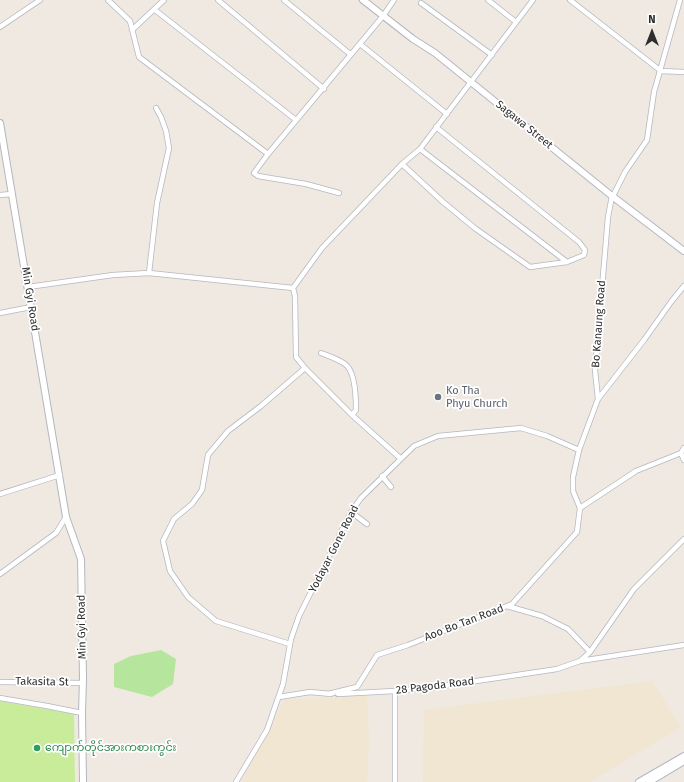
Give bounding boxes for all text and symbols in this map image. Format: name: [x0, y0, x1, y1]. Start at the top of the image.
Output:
north arrow: [632, 12, 672, 52]
text: N: [648, 13, 656, 26]
street label: Sagawa Street: [493, 98, 555, 152]
street label: Min Gyi Road: [18, 266, 42, 332]
street label: Bo Kanaung Road: [589, 280, 609, 368]
place label: Ko Tha Phyu Church: [446, 384, 508, 410]
marker: Ko Tha Phyu Church: [433, 392, 443, 402]
street label: Yodayar Gone Road: [306, 503, 362, 595]
street label: Min Gyi Road: [75, 595, 89, 659]
street label: Aoo Bo Tan Road: [422, 602, 506, 644]
street label: Takasita St: [15, 675, 69, 689]
street label: 28 Pagoda Road: [395, 675, 475, 697]
place label: ကျောက်တိုင်အားကစားကွင်း: [45, 741, 176, 755]
marker: ကျောက်တိုင်အားကစားကွင်း: [32, 743, 42, 753]

